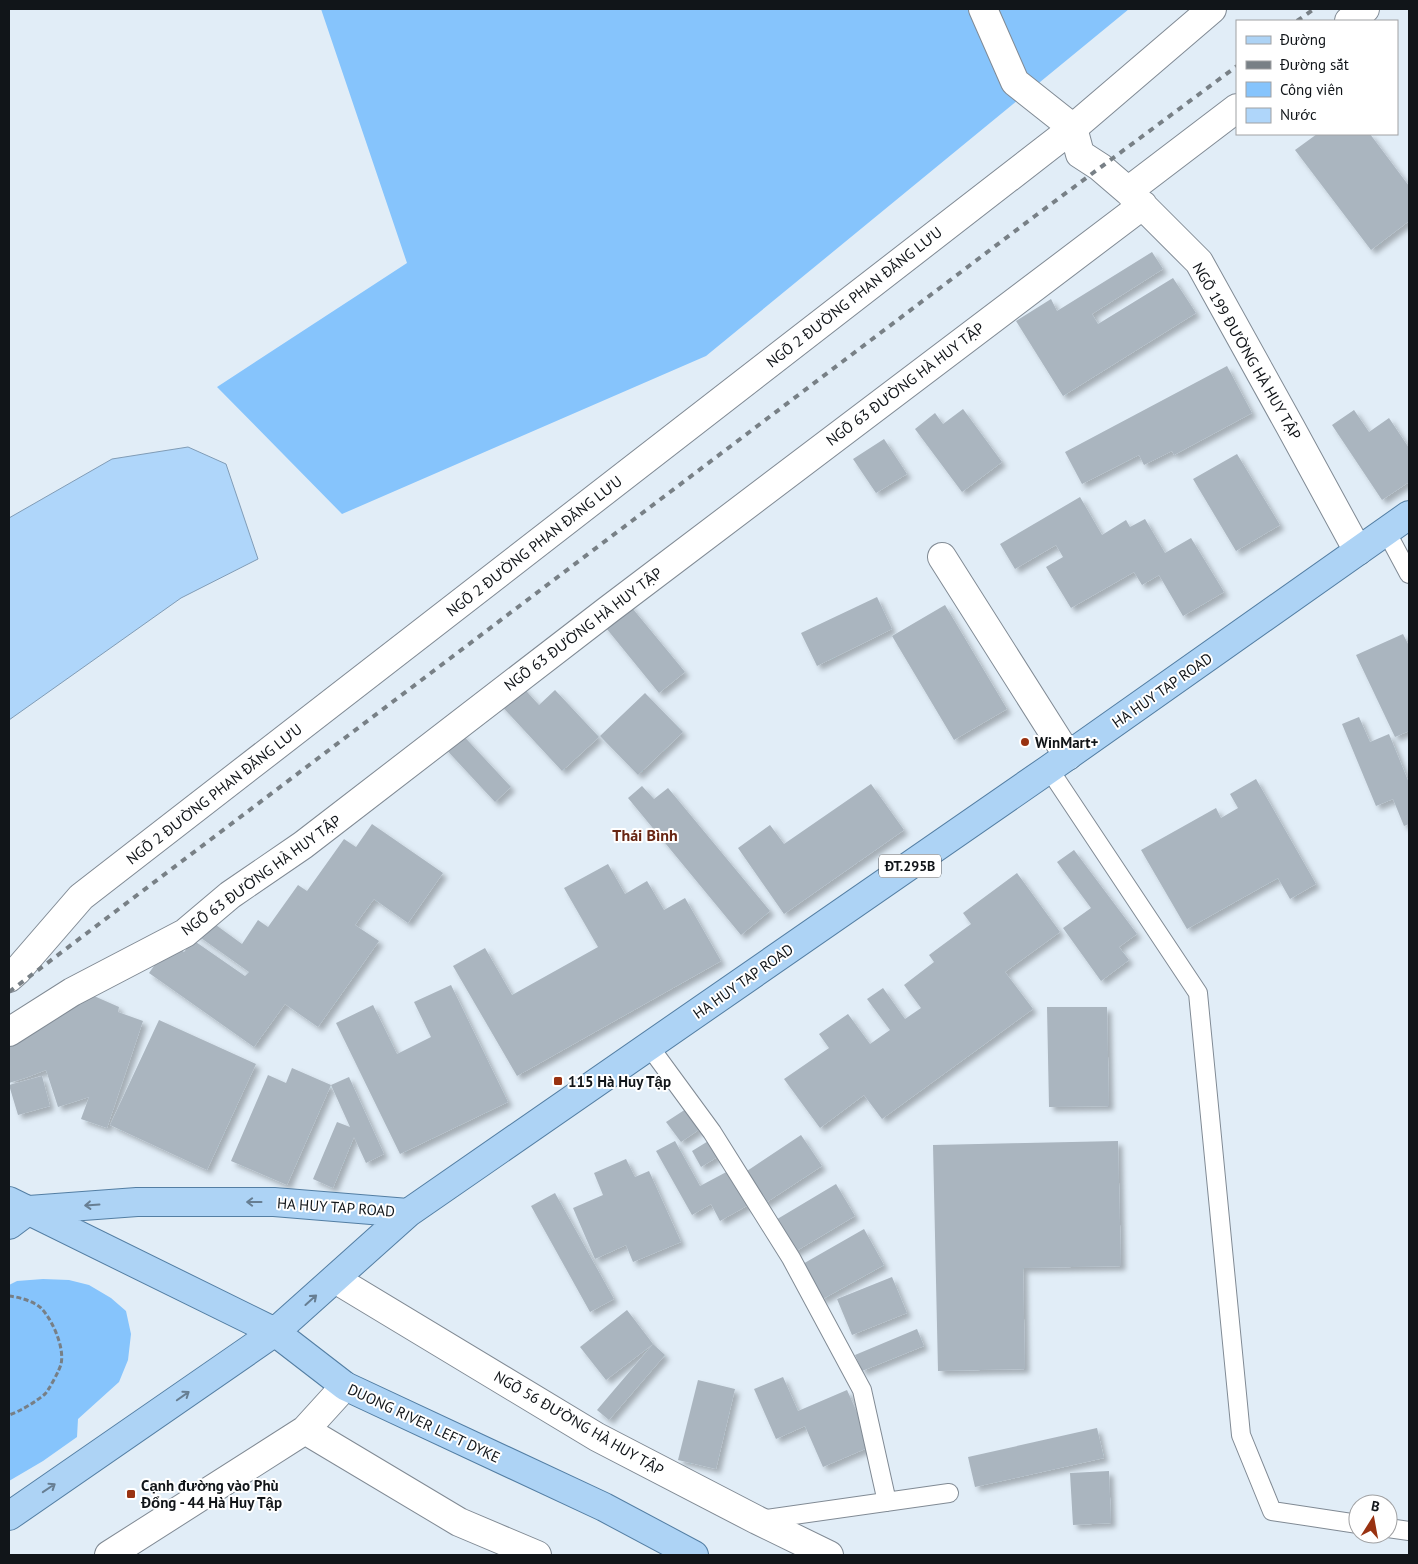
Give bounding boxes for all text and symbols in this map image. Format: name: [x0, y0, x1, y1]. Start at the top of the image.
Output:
legend: [1236, 20, 1398, 135]
text: Đường: [1279, 30, 1326, 49]
text: Đường sắt: [1279, 55, 1349, 74]
text: Công viên: [1280, 80, 1343, 99]
text: Nước: [1280, 105, 1317, 124]
street label: NGÕ 2 ĐƯỜNG PHAN ĐĂNG LƯU: [762, 222, 946, 372]
street label: NGÕ 199 ĐƯỜNG HÀ HUY TẬP: [1188, 259, 1306, 443]
street label: NGÕ 63 ĐƯỜNG HÀ HUY TẬP: [822, 318, 988, 450]
street label: NGÕ 2 ĐƯỜNG PHAN ĐĂNG LƯU: [442, 471, 626, 621]
street label: NGÕ 63 ĐƯỜNG HÀ HUY TẬP: [500, 563, 666, 695]
street label: HA HUY TAP ROAD: [1108, 648, 1216, 732]
street label: NGÕ 2 ĐƯỜNG PHAN ĐĂNG LƯU: [122, 719, 306, 869]
place label: WinMart+: [1035, 733, 1099, 752]
marker: WinMart+: [1019, 736, 1031, 748]
street label: NGÕ 63 ĐƯỜNG HÀ HUY TẬP: [177, 811, 345, 939]
district label: Thái Bình: [612, 825, 678, 845]
road number: ĐT.295B: [879, 854, 941, 878]
street label: HA HUY TAP ROAD: [689, 939, 797, 1023]
place label: 115 Hà Huy Tập: [568, 1072, 671, 1091]
marker: 115 Hà Huy Tập: [552, 1075, 564, 1087]
street label: HA HUY TAP ROAD: [276, 1193, 396, 1221]
one-way arrow: [247, 1197, 263, 1207]
one-way arrow: [84, 1201, 100, 1210]
one-way arrow: [305, 1294, 318, 1305]
street label: NGÕ 56 ĐƯỜNG HÀ HUY TẬP: [491, 1367, 667, 1479]
street label: DUONG RIVER LEFT DYKE: [345, 1379, 503, 1467]
one-way arrow: [176, 1391, 190, 1401]
place label: Cạnh đường vào Phù Đổng - 44 Hà Huy Tập: [140, 1476, 282, 1512]
one-way arrow: [42, 1483, 56, 1493]
marker: Cạnh đường vào Phù Đổng - 44 Hà Huy Tập: [125, 1488, 137, 1500]
north arrow: [1348, 1494, 1398, 1544]
text: B: [1370, 1497, 1381, 1516]

